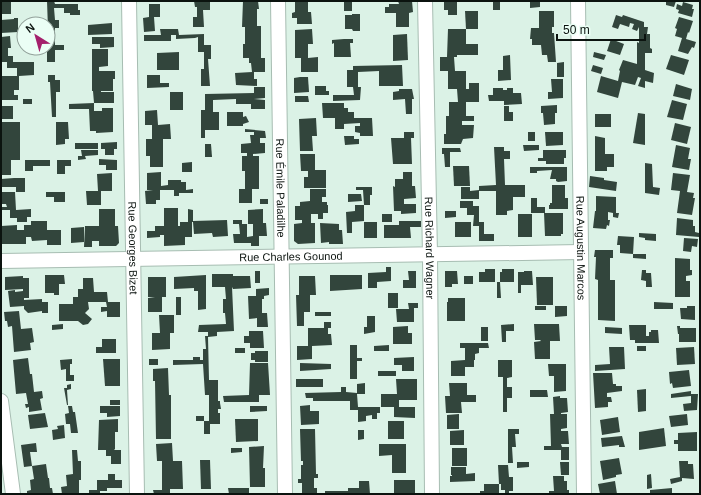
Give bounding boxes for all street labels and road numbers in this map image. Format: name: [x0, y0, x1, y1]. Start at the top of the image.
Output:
street label: Rue Émile Paladilhe: [274, 138, 287, 238]
street label: Rue Augustin Marcos: [574, 196, 588, 301]
street label: Rue Richard Wagner: [423, 197, 436, 300]
street label: Rue Georges Bizet: [126, 201, 140, 295]
street label: Rue Charles Gounod: [239, 250, 343, 263]

